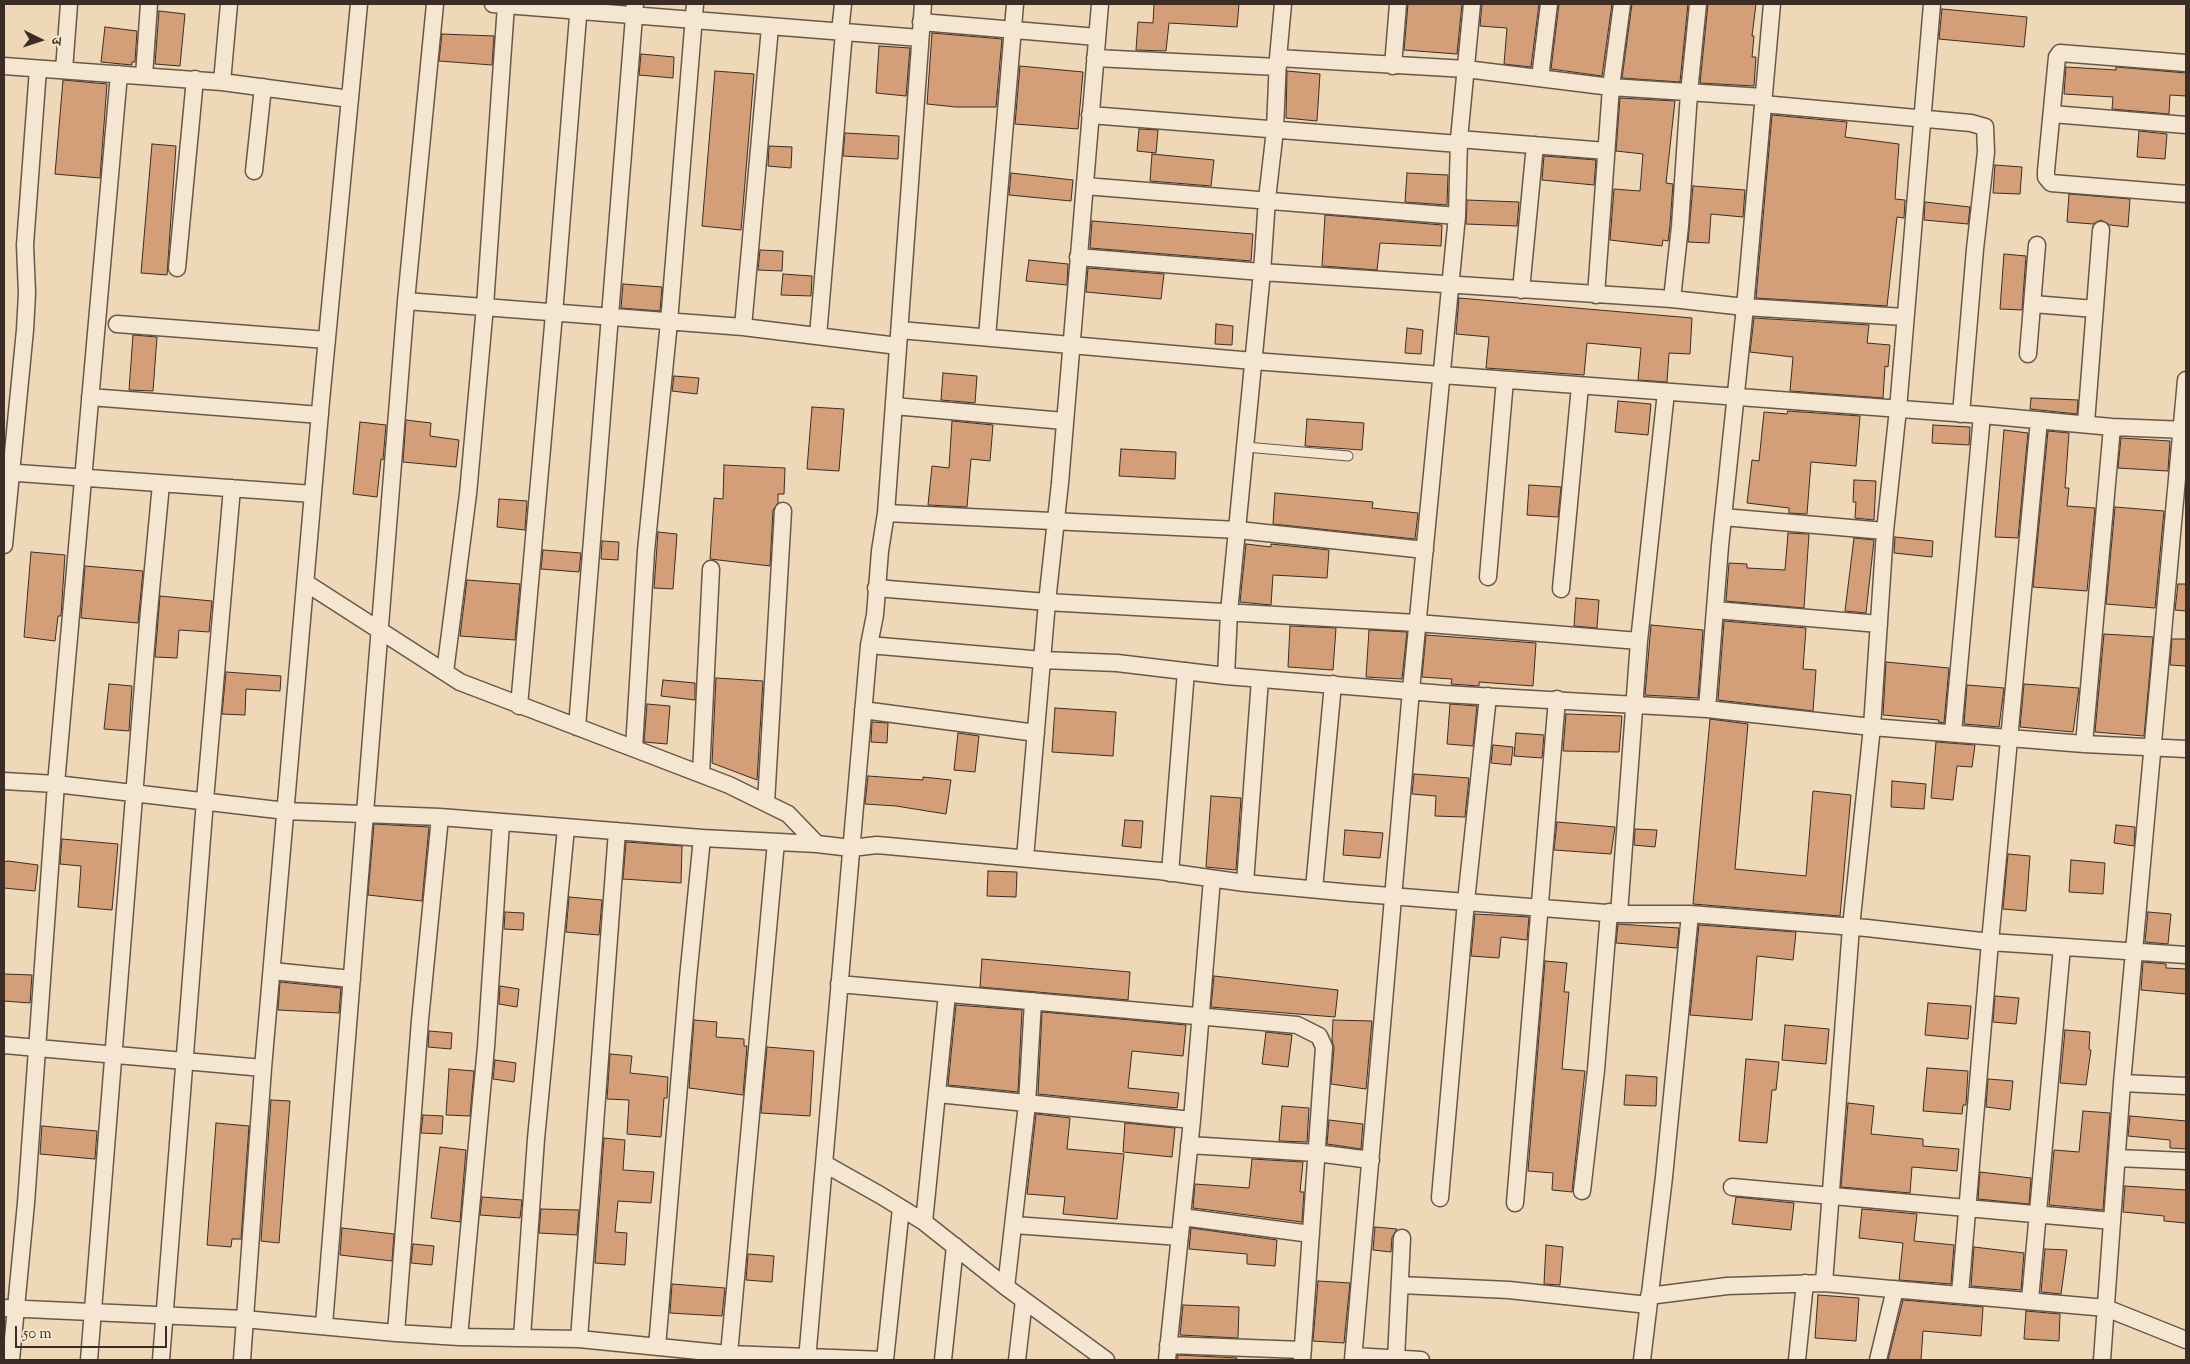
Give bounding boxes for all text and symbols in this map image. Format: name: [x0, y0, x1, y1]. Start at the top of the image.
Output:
north arrow: [15, 15, 65, 65]
text: उ: [45, 37, 65, 45]
scale bar: [18, 1316, 170, 1348]
text: 50 m: [23, 1324, 52, 1345]

